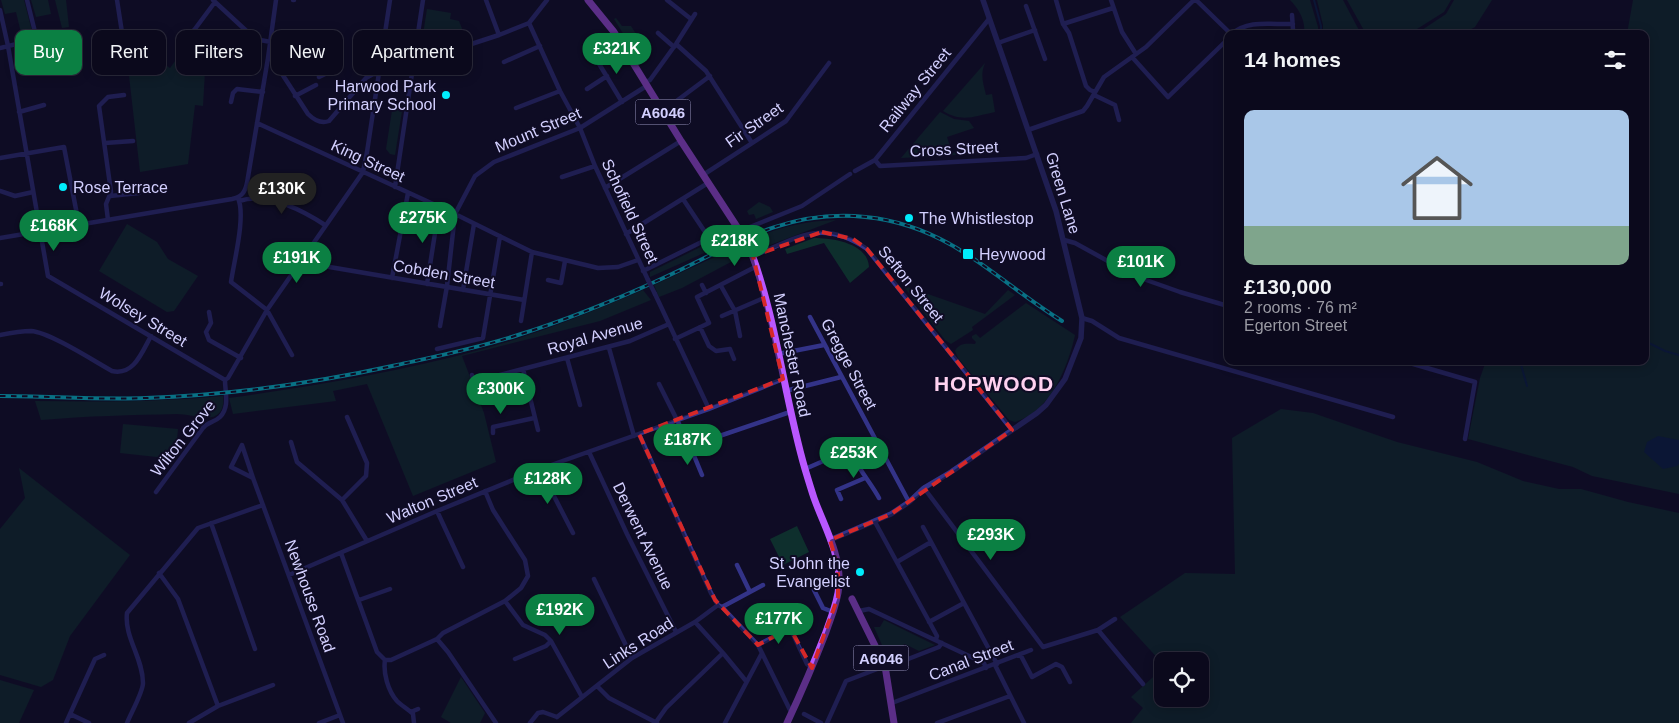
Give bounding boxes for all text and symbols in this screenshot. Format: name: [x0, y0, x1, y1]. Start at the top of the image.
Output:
chip: Buy: [15, 30, 82, 75]
chip: Rent: [92, 30, 166, 75]
chip: Filters: [176, 30, 261, 75]
chip: New: [271, 30, 343, 75]
chip: Apartment: [353, 30, 472, 75]
pin: £321K: [582, 32, 652, 75]
text: £321K: [593, 40, 641, 57]
street label: Railway Street: [876, 44, 954, 135]
icon: filters: [1601, 46, 1629, 74]
text: 14 homes: [1244, 48, 1341, 71]
place label: Harwood Park Primary School: [328, 78, 437, 113]
marker: Harwood Park Primary School: [440, 89, 452, 101]
street label: Fir Street: [722, 99, 786, 151]
road number: A6046: [636, 100, 690, 124]
street label: Mount Street: [493, 104, 584, 156]
street label: King Street: [329, 137, 408, 186]
street label: Cross Street: [909, 138, 999, 160]
icon: home: [1392, 143, 1482, 233]
street label: Green Lane: [1043, 150, 1084, 236]
street label: Schofield Street: [598, 156, 662, 266]
pin: £130K: [247, 172, 317, 215]
place label: Rose Terrace: [73, 179, 168, 196]
text: £130K: [258, 180, 306, 197]
marker: Rose Terrace: [57, 181, 69, 193]
pin: £275K: [388, 202, 458, 244]
text: £275K: [399, 209, 447, 226]
pin: £168K: [19, 210, 89, 252]
place label: The Whistlestop: [919, 210, 1034, 227]
marker: The Whistlestop: [903, 212, 915, 224]
text: £168K: [30, 217, 78, 234]
pin: £218K: [700, 224, 770, 267]
text: £218K: [711, 232, 759, 249]
pin: £191K: [262, 242, 332, 284]
street label: Sefton Street: [875, 242, 947, 326]
place label: Heywood: [979, 246, 1046, 263]
pin: £101K: [1106, 246, 1176, 288]
marker: Heywood: [961, 247, 975, 261]
text: £191K: [273, 249, 321, 266]
text: £101K: [1117, 253, 1165, 270]
street label: Cobden Street: [392, 257, 497, 291]
text: £130,000: [1244, 275, 1332, 298]
street label: Wolsey Street: [96, 284, 190, 350]
street label: Manchester Road: [771, 291, 813, 419]
text: 2 rooms · 76 m²: [1244, 299, 1357, 316]
street label: Royal Avenue: [545, 314, 645, 358]
street label: Gregge Street: [818, 316, 880, 413]
text: Egerton Street: [1244, 317, 1347, 334]
pin: £300K: [466, 372, 536, 415]
district label: HOPWOOD: [934, 372, 1054, 395]
text: £300K: [477, 380, 525, 397]
street label: Wilton Grove: [147, 397, 219, 479]
pin: £187K: [653, 424, 723, 466]
text: £187K: [664, 431, 712, 448]
pin: £253K: [819, 436, 889, 479]
text: £253K: [830, 444, 878, 461]
pin: £128K: [513, 462, 583, 505]
text: £128K: [524, 470, 572, 487]
street label: Walton Street: [384, 473, 480, 527]
street label: Derwent Avenue: [610, 480, 676, 592]
pin: £293K: [956, 518, 1026, 561]
text: £293K: [967, 526, 1015, 543]
street label: Newhouse Road: [282, 538, 338, 654]
place label: St John the Evangelist: [769, 555, 851, 590]
marker: St John the Evangelist: [854, 566, 866, 578]
pin: £192K: [525, 594, 595, 636]
text: £192K: [536, 601, 584, 618]
pin: £177K: [744, 602, 814, 645]
text: £177K: [755, 610, 803, 627]
street label: Links Road: [600, 614, 676, 672]
street label: Canal Street: [926, 636, 1016, 684]
road number: A6046: [854, 646, 908, 670]
map controls: [1154, 652, 1209, 707]
button: locate: [1154, 652, 1209, 707]

